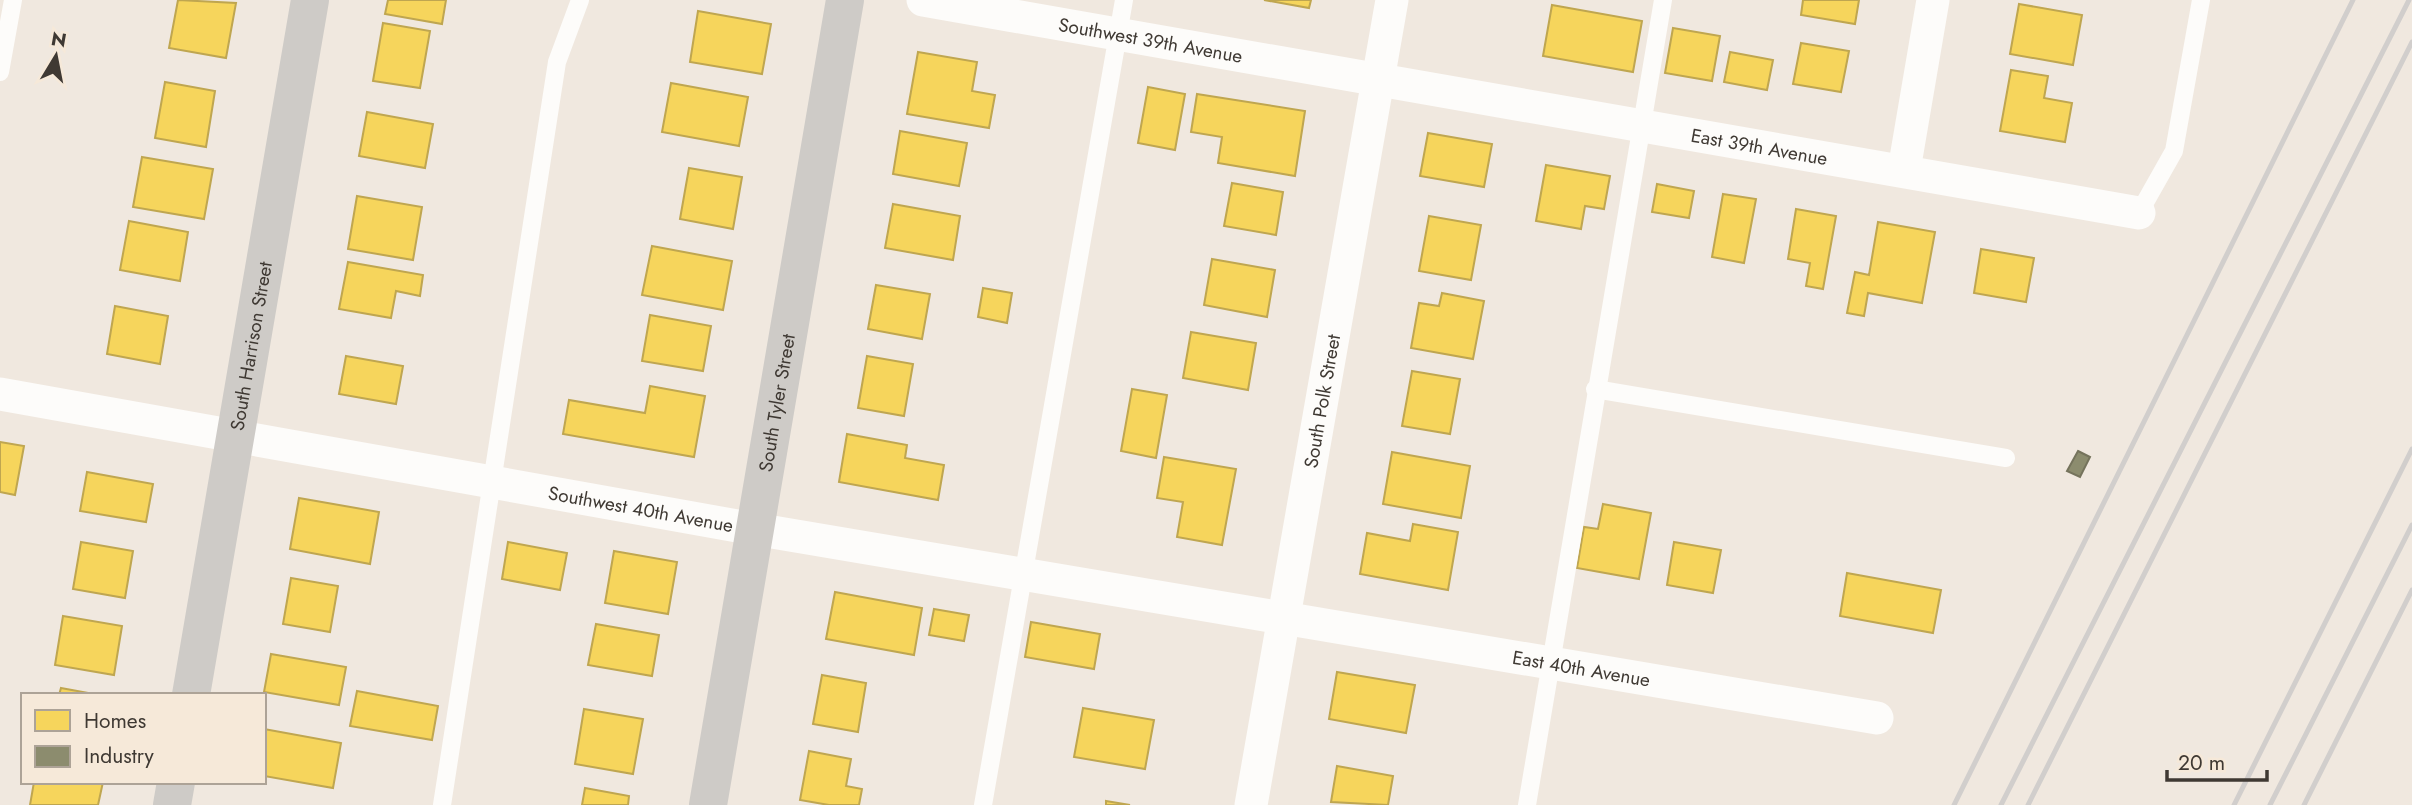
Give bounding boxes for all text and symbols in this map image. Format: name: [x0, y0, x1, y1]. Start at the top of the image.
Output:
street label: Southwest 39th Avenue: [1056, 11, 1245, 70]
north arrow: [21, 21, 91, 91]
text: N: [49, 25, 69, 54]
street label: East 39th Avenue: [1689, 122, 1830, 172]
street label: South Harrison Street: [224, 259, 279, 433]
street label: South Tyler Street: [752, 331, 802, 474]
street label: South Polk Street: [1297, 332, 1347, 470]
street label: Southwest 40th Avenue: [546, 479, 736, 539]
street label: East 40th Avenue: [1510, 644, 1653, 694]
legend: [21, 693, 266, 784]
text: Homes: [84, 706, 146, 736]
scale bar: [2167, 738, 2267, 782]
text: Industry: [84, 741, 155, 771]
text: 20 m: [2178, 748, 2225, 778]

